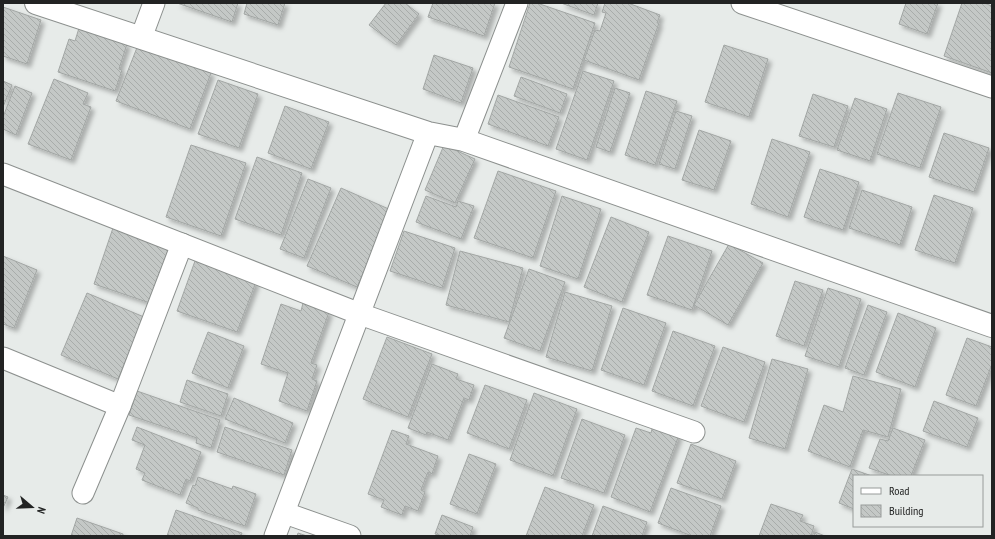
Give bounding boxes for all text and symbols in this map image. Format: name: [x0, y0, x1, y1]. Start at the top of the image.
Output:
legend: [853, 475, 983, 527]
text: Road: [889, 483, 909, 498]
north arrow: [12, 487, 52, 527]
text: Building: [889, 503, 924, 518]
text: N: [34, 505, 49, 515]

